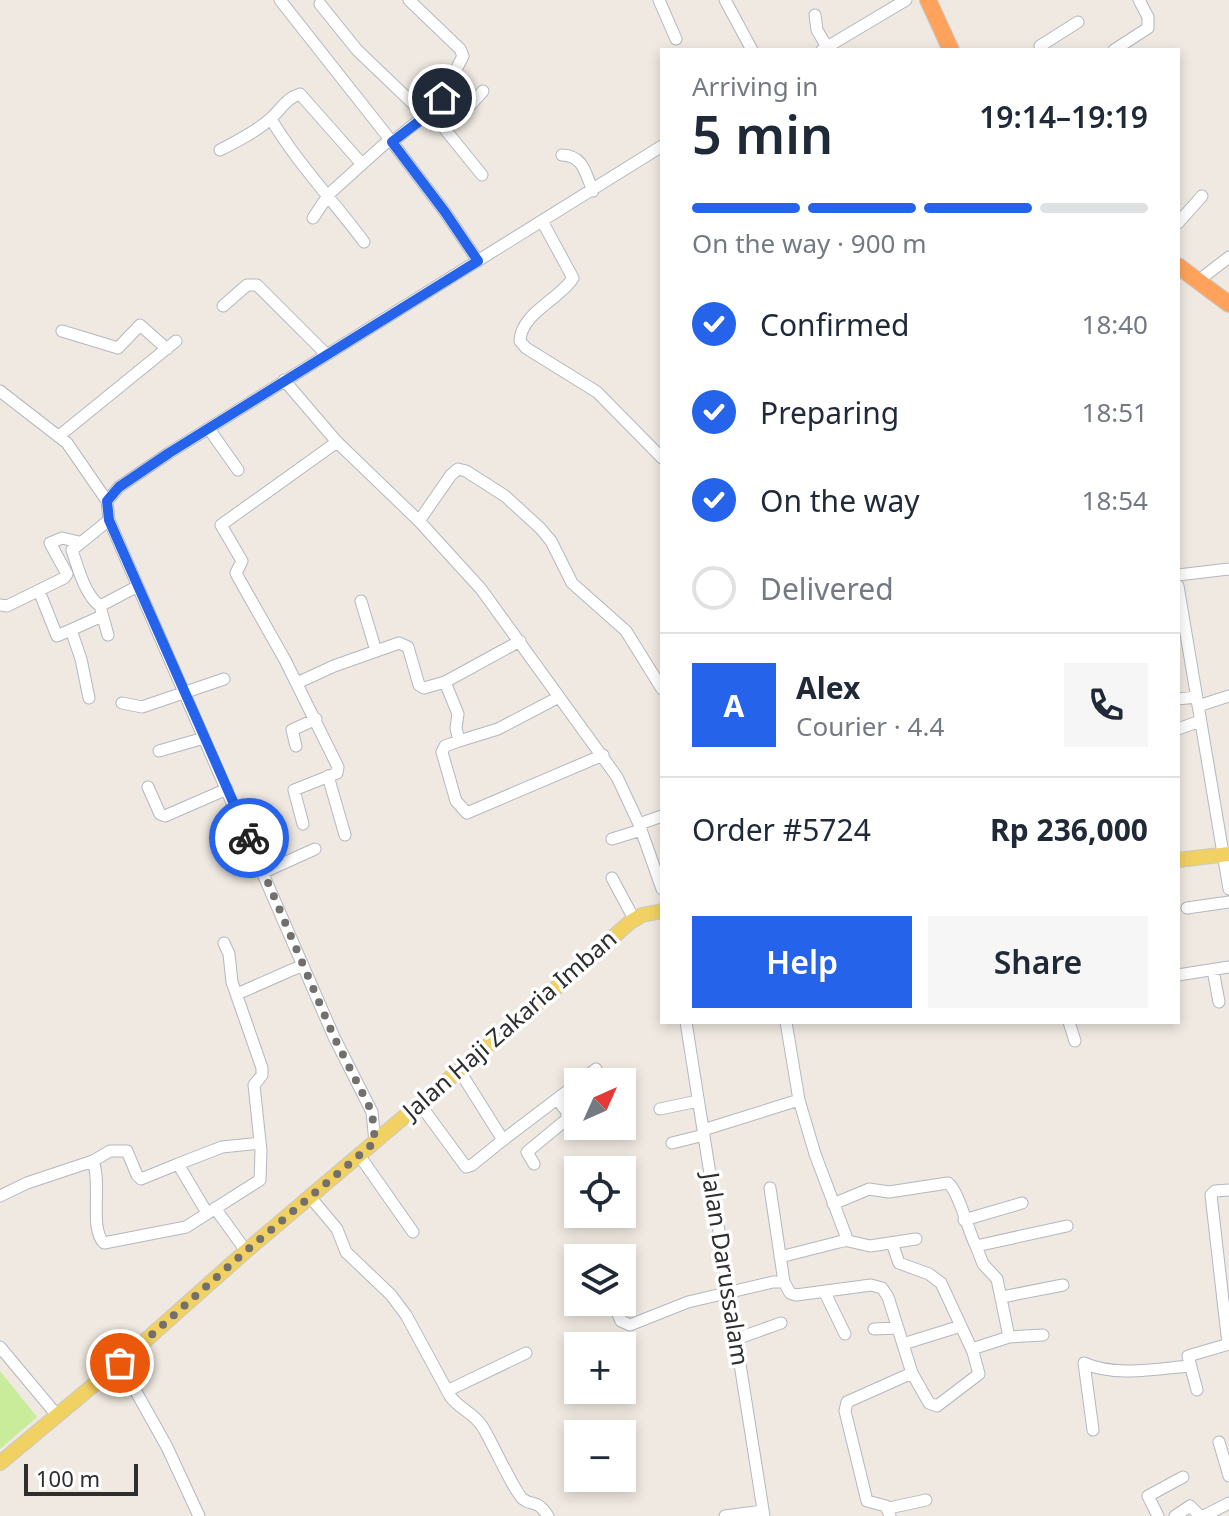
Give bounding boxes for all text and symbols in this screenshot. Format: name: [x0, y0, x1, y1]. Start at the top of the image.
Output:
pin: [408, 64, 476, 132]
text: Arriving in: [692, 68, 818, 104]
icon: home: [420, 76, 464, 120]
text: 19:14–19:19: [979, 96, 1148, 137]
text: 5 min: [692, 98, 833, 169]
text: On the way · 900 m: [692, 225, 926, 261]
icon: check: [692, 302, 736, 346]
text: Confirmed: [760, 304, 910, 345]
text: 18:40: [1082, 306, 1148, 342]
icon: check: [692, 390, 736, 434]
text: Preparing: [760, 392, 899, 433]
text: 18:51: [1082, 394, 1148, 430]
icon: check: [692, 478, 736, 522]
text: On the way: [760, 480, 920, 521]
text: 18:54: [1082, 482, 1148, 518]
text: Delivered: [760, 568, 894, 609]
button: phone: [1064, 663, 1148, 747]
text: Alex: [796, 667, 860, 708]
text: A: [724, 685, 744, 726]
text: Courier · 4.4: [796, 708, 944, 744]
courier: [209, 798, 289, 878]
text: Order #5724: [692, 809, 871, 850]
text: Rp 236,000: [990, 809, 1148, 850]
icon: bike: [227, 816, 271, 860]
button: Help: [692, 916, 912, 1008]
button: Share: [928, 916, 1148, 1008]
street label: Jalan Haji Zakaria Imban: [393, 922, 623, 1127]
north arrow: [564, 1068, 636, 1140]
map controls: [564, 1068, 636, 1492]
button: locate: [564, 1156, 636, 1228]
street label: Jalan Darussalam: [695, 1168, 758, 1368]
button: layers: [564, 1244, 636, 1316]
pin: [86, 1329, 154, 1397]
button: +: [564, 1332, 636, 1404]
icon: bag: [98, 1341, 142, 1385]
button: −: [564, 1420, 636, 1492]
scale bar: [24, 1460, 138, 1496]
text: 100 m: [36, 1463, 100, 1493]

